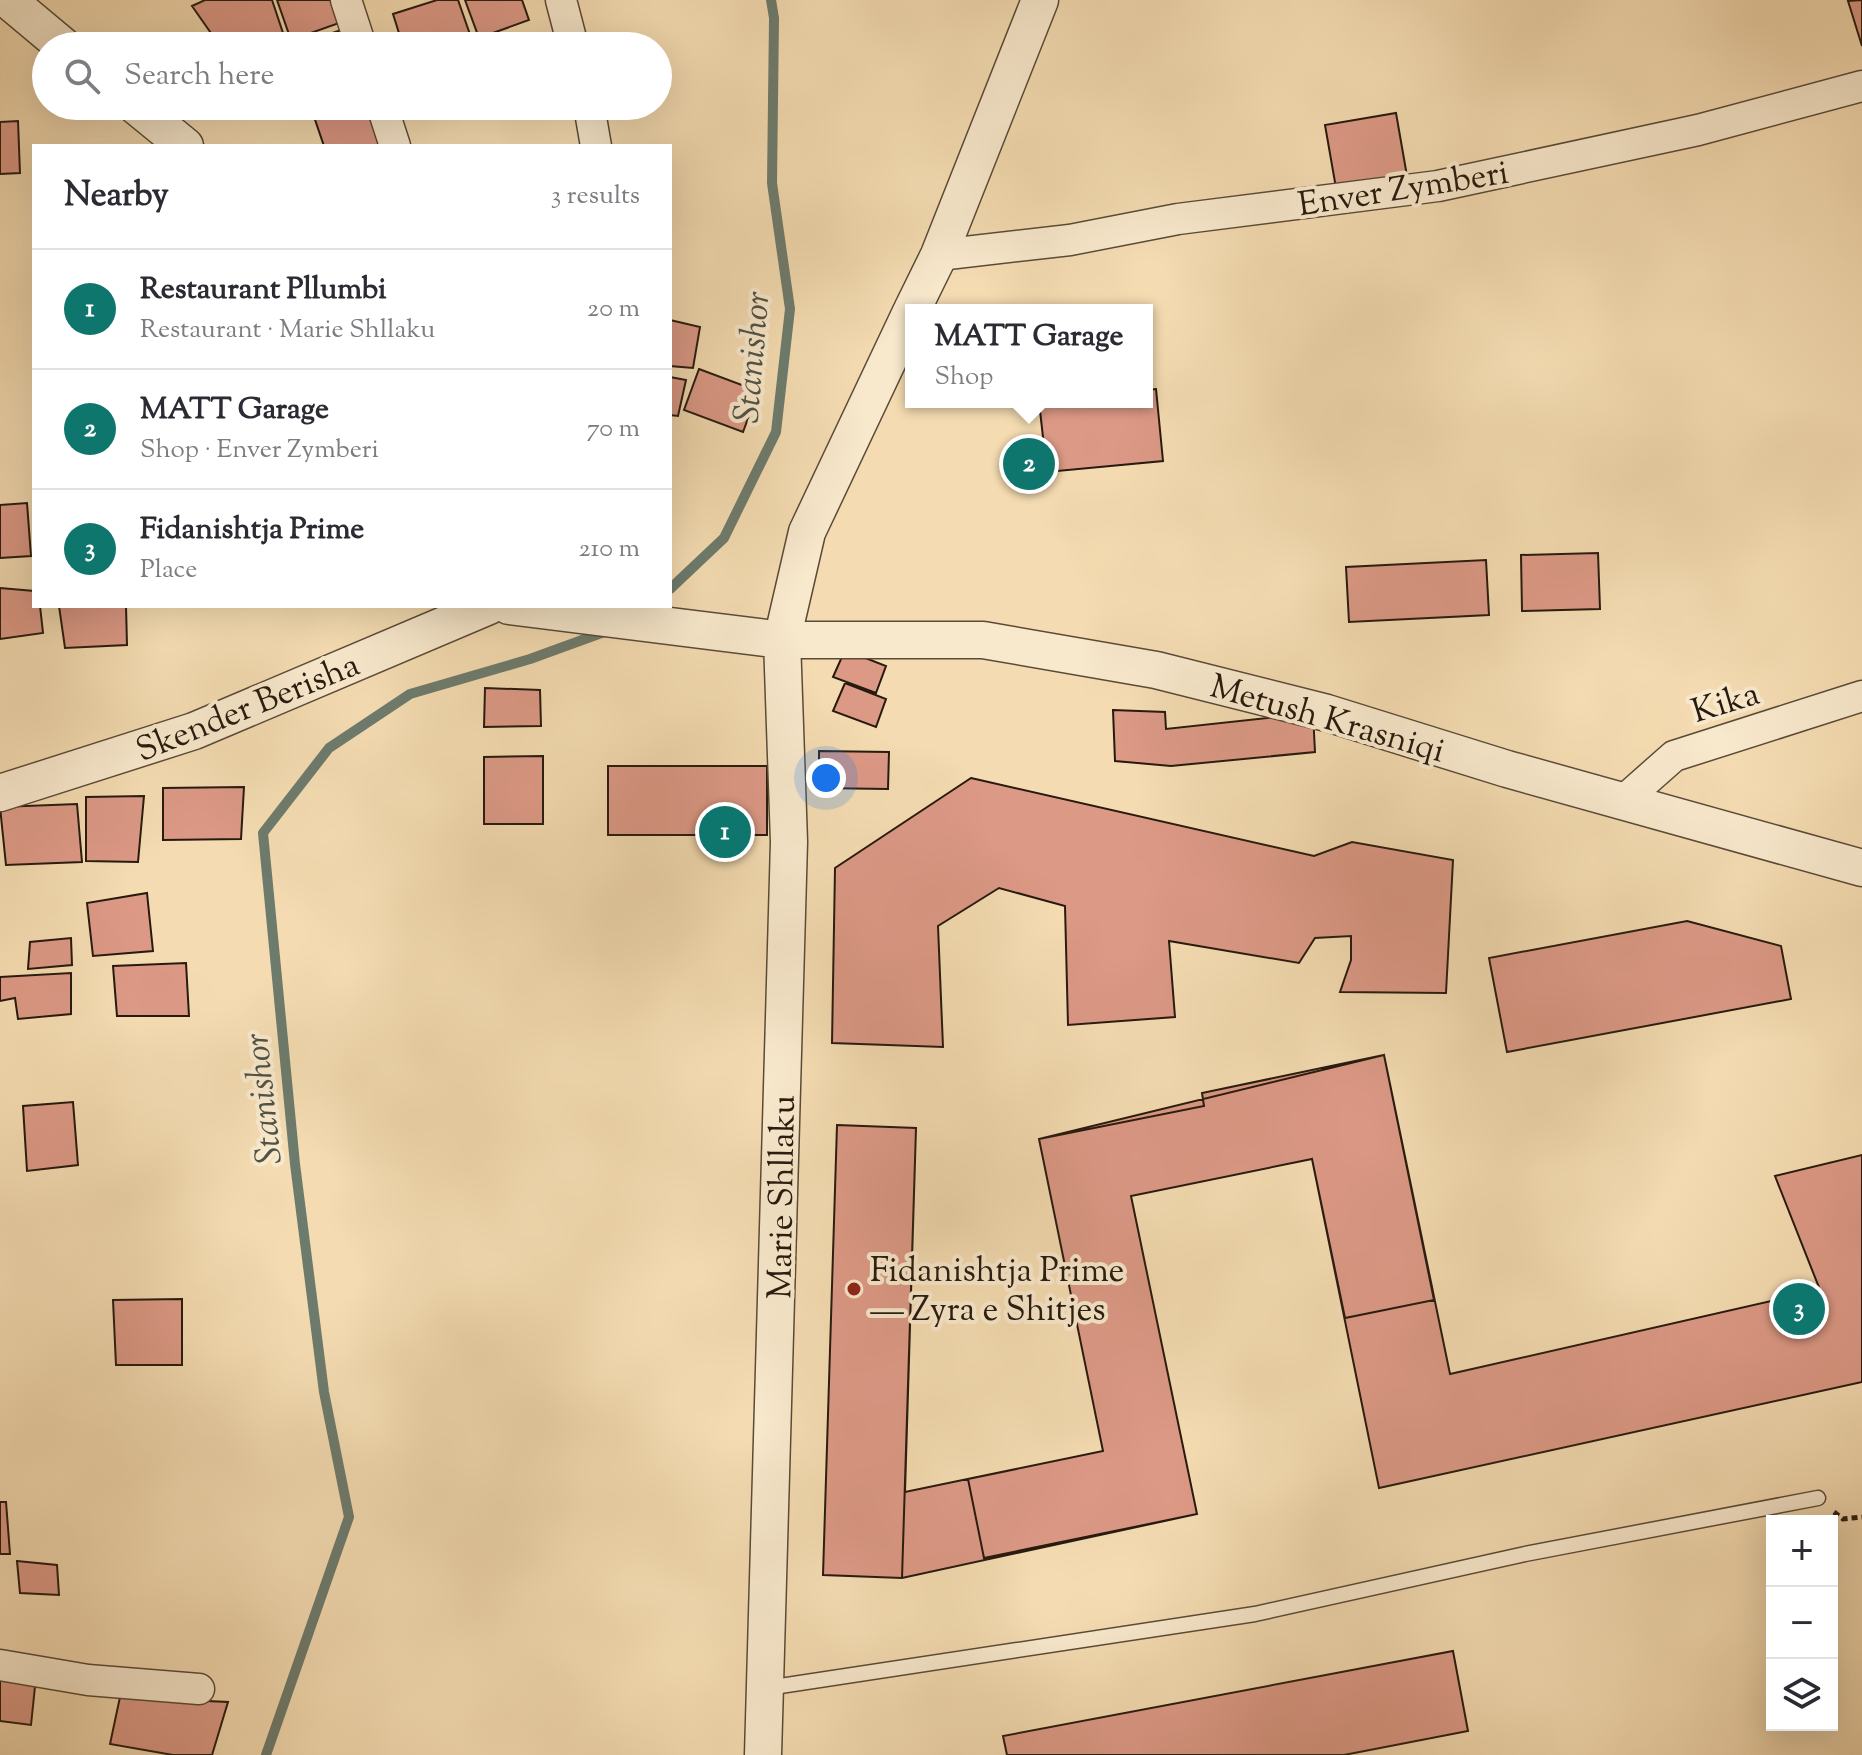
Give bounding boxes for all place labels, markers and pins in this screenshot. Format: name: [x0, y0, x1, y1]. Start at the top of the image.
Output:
pin: 2: [1003, 434, 1055, 494]
pin: 1: [699, 802, 751, 862]
place label: Fidanishtja Prime — Zyra e Shitjes: [870, 1248, 1124, 1336]
pin: 3: [1773, 1279, 1825, 1339]
marker: Fidanishtja Prime — Zyra e Shitjes: [845, 1280, 863, 1298]

